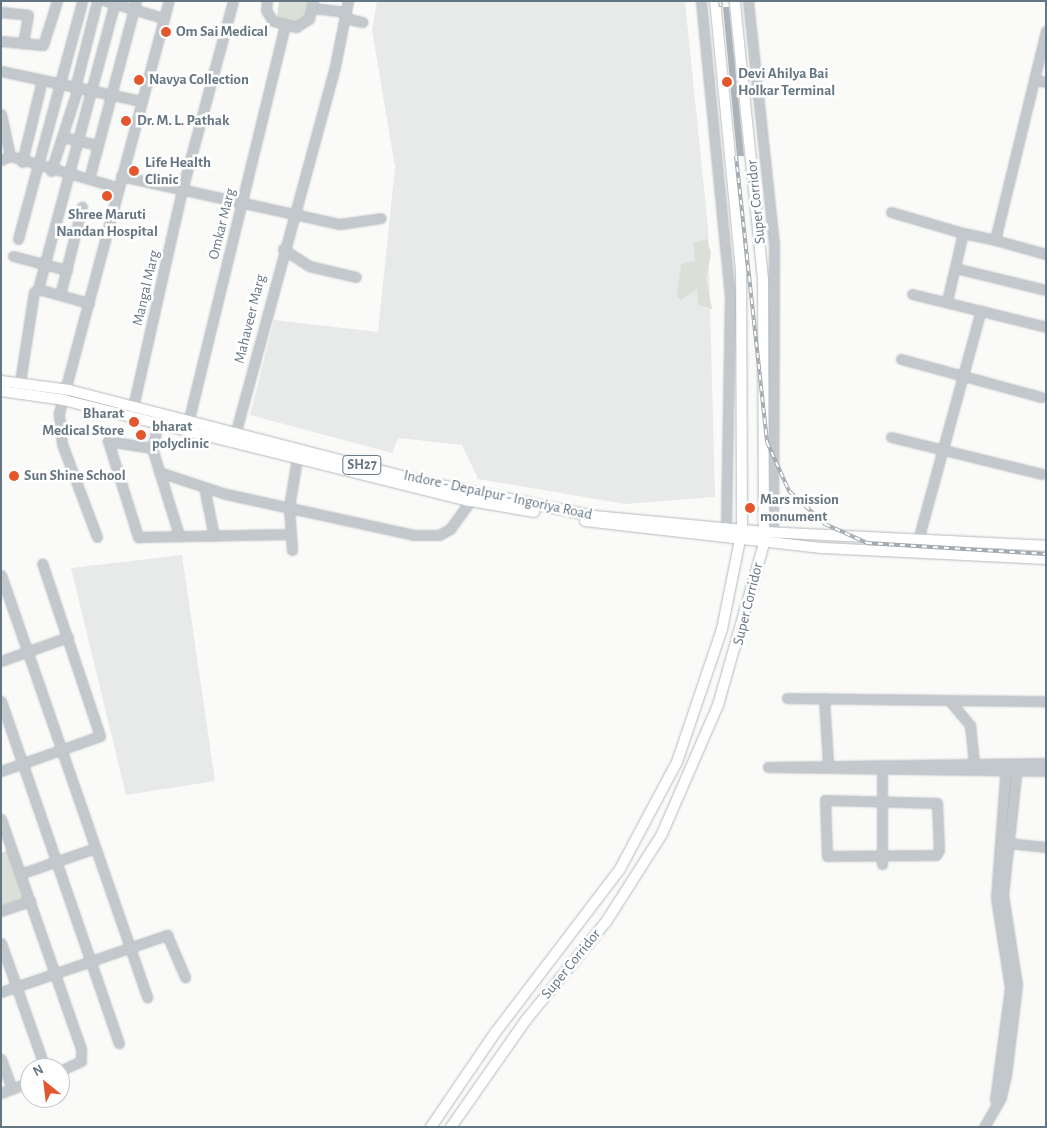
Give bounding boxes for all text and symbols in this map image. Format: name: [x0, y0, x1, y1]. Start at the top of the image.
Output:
place label: Om Sai Medical: [176, 23, 268, 41]
marker: Om Sai Medical: [160, 26, 172, 38]
place label: Devi Ahilya Bai Holkar Terminal: [738, 64, 835, 99]
place label: Navya Collection: [149, 71, 249, 89]
marker: Navya Collection: [133, 74, 145, 86]
marker: Devi Ahilya Bai Holkar Terminal: [720, 75, 734, 89]
place label: Dr. M. L. Pathak: [137, 112, 229, 130]
marker: Dr. M. L. Pathak: [119, 114, 133, 128]
place label: Life Health Clinic: [145, 153, 211, 188]
street label: Super Corridor: [743, 159, 769, 245]
marker: Life Health Clinic: [127, 164, 141, 178]
street label: Omkar Marg: [204, 187, 240, 261]
marker: Shree Maruti Nandan Hospital: [100, 189, 114, 203]
place label: Shree Maruti Nandan Hospital: [56, 205, 158, 240]
street label: Mangal Marg: [129, 248, 163, 328]
street label: Mahaveer Marg: [230, 273, 270, 365]
place label: Bharat Medical Store: [42, 404, 124, 439]
marker: Bharat Medical Store: [128, 416, 140, 428]
place label: bharat polyclinic: [152, 417, 209, 452]
marker: bharat polyclinic: [134, 428, 148, 442]
road number: SH27: [342, 454, 382, 476]
street label: Indore - Depalpur - Ingoriya Road: [402, 466, 594, 524]
place label: Sun Shine School: [24, 467, 126, 485]
marker: Sun Shine School: [8, 470, 20, 482]
place label: Mars mission monument: [760, 490, 839, 525]
marker: Mars mission monument: [744, 502, 756, 514]
street label: Super Corridor: [729, 561, 767, 647]
street label: Super Corridor: [537, 926, 605, 1002]
north arrow: [20, 1058, 70, 1108]
text: N: [31, 1062, 46, 1079]

